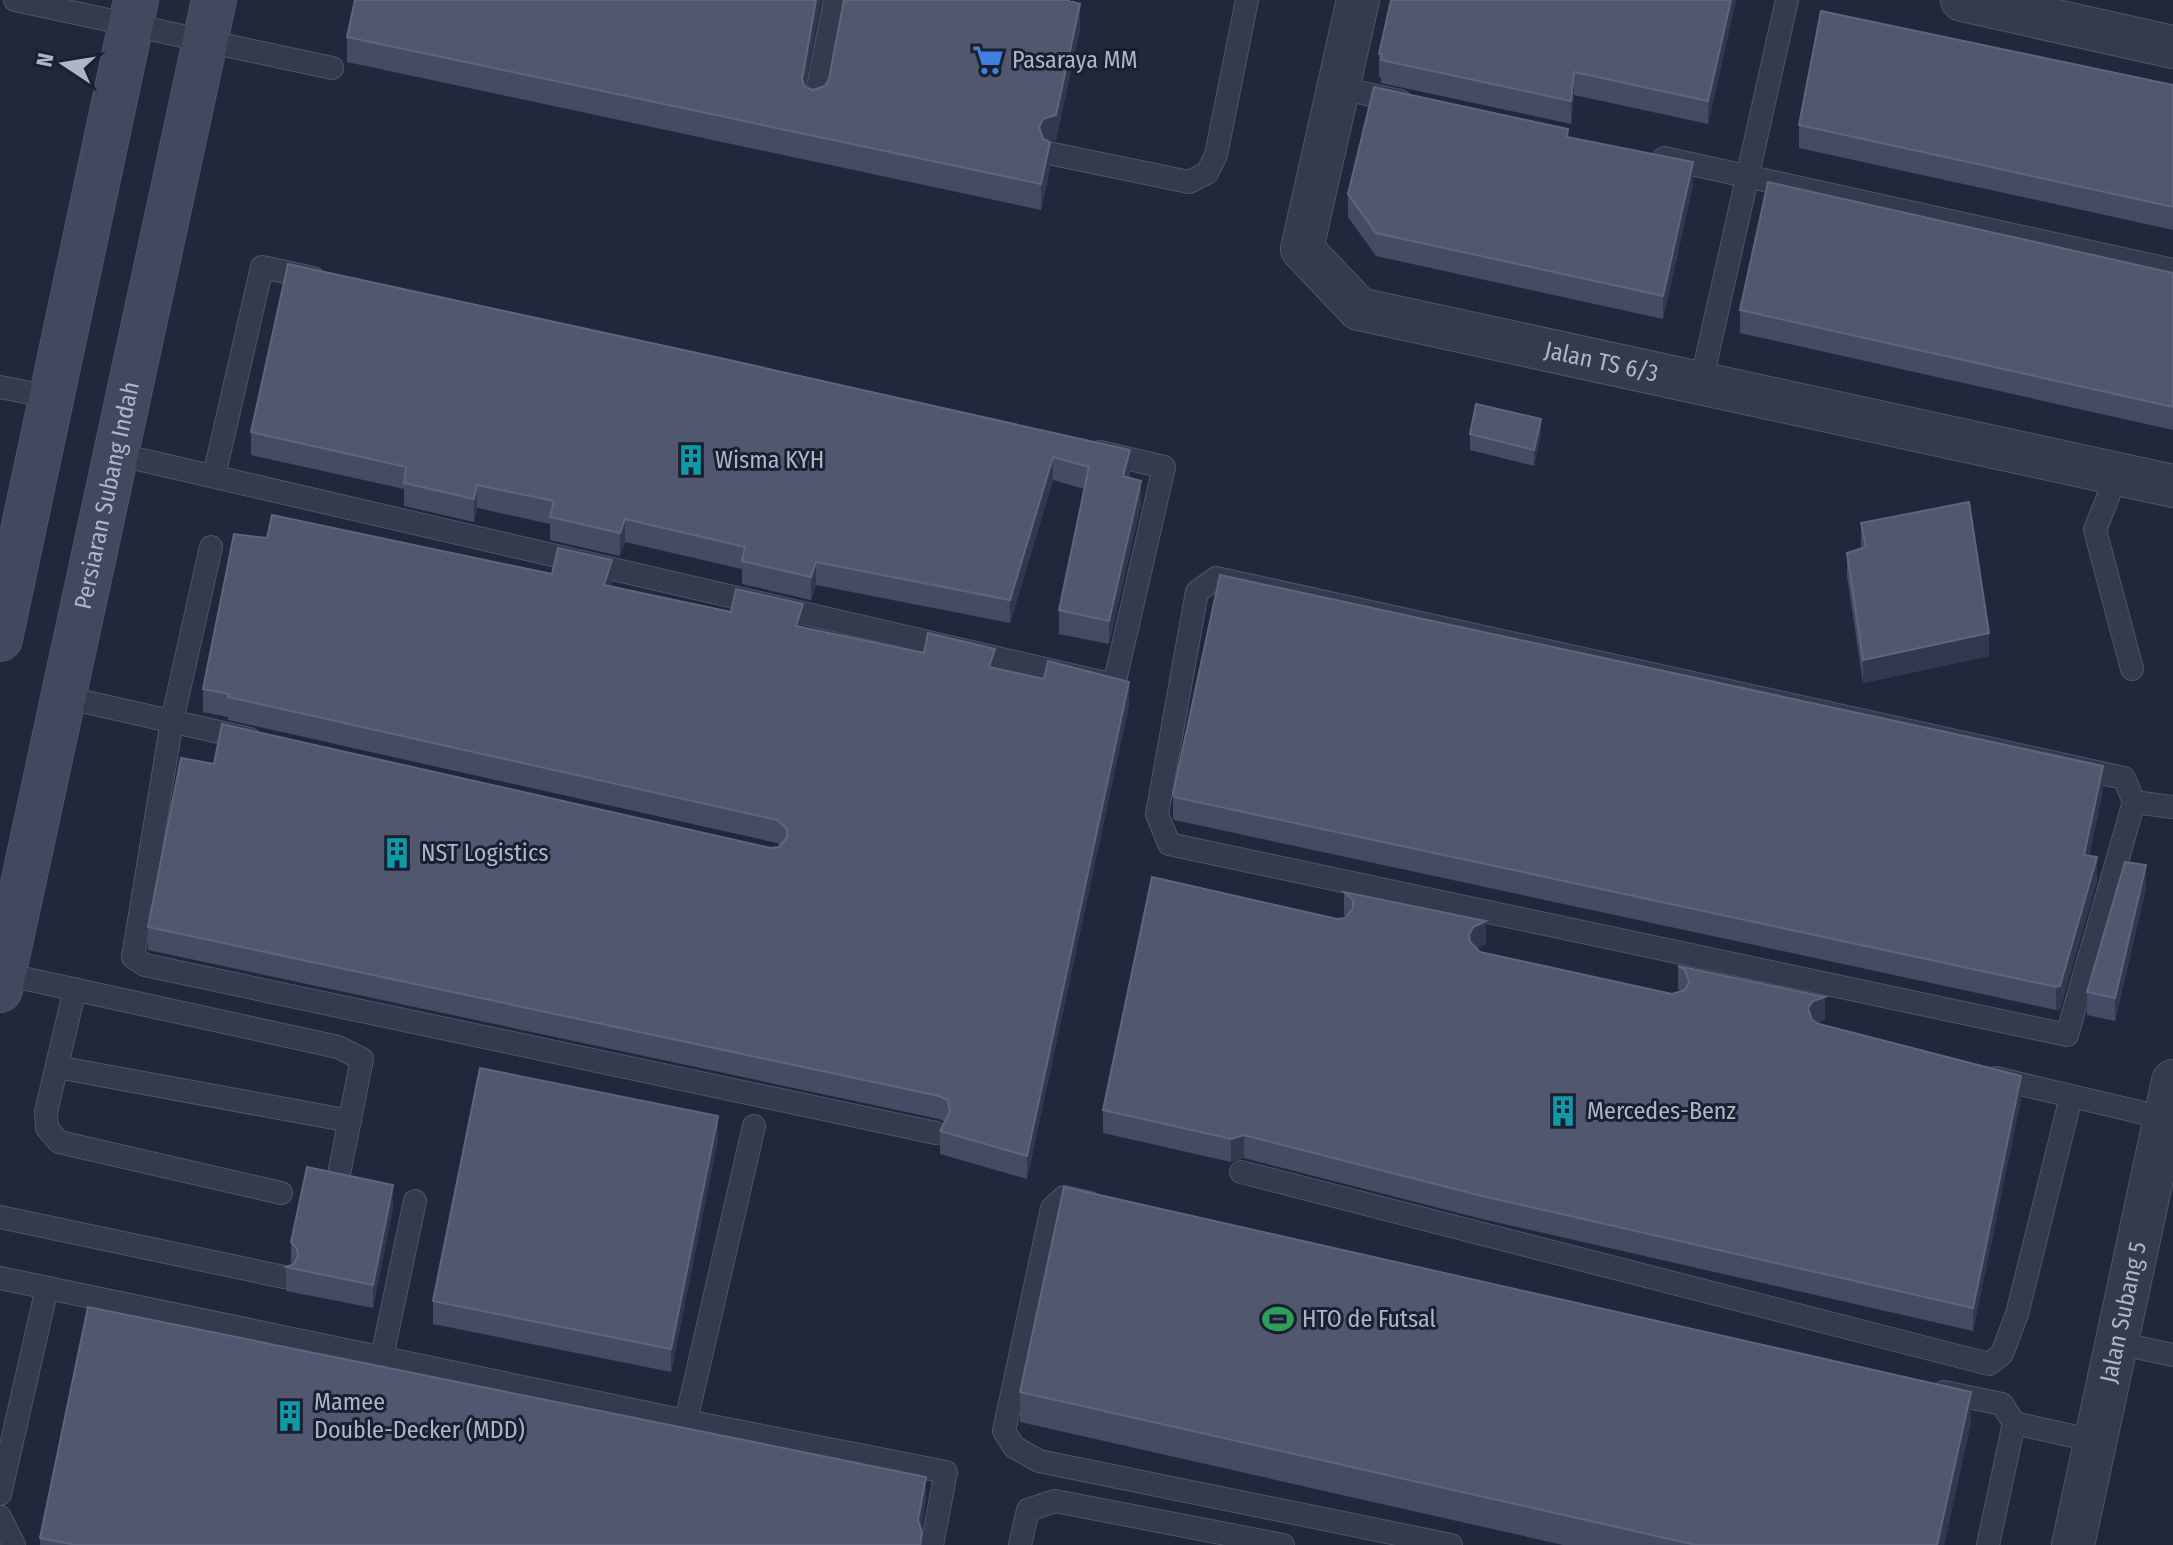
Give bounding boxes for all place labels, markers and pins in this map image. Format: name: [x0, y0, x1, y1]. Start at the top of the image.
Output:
supermarket icon: Pasaraya MM: [971, 43, 1005, 77]
place label: Pasaraya MM: [1012, 46, 1138, 74]
building icon: Wisma KYH: [674, 443, 708, 477]
place label: Wisma KYH: [715, 446, 824, 474]
building icon: NST Logistics: [380, 836, 414, 870]
place label: NST Logistics: [421, 839, 548, 867]
building icon: Mercedes-Benz: [1546, 1094, 1580, 1128]
place label: Mercedes-Benz: [1587, 1097, 1736, 1125]
sports icon: HTO de Futsal: [1261, 1302, 1295, 1336]
place label: HTO de Futsal: [1302, 1305, 1436, 1333]
place label: Mamee Double-Decker (MDD): [314, 1388, 525, 1444]
building icon: Mamee Double-Decker (MDD): [273, 1399, 307, 1433]

